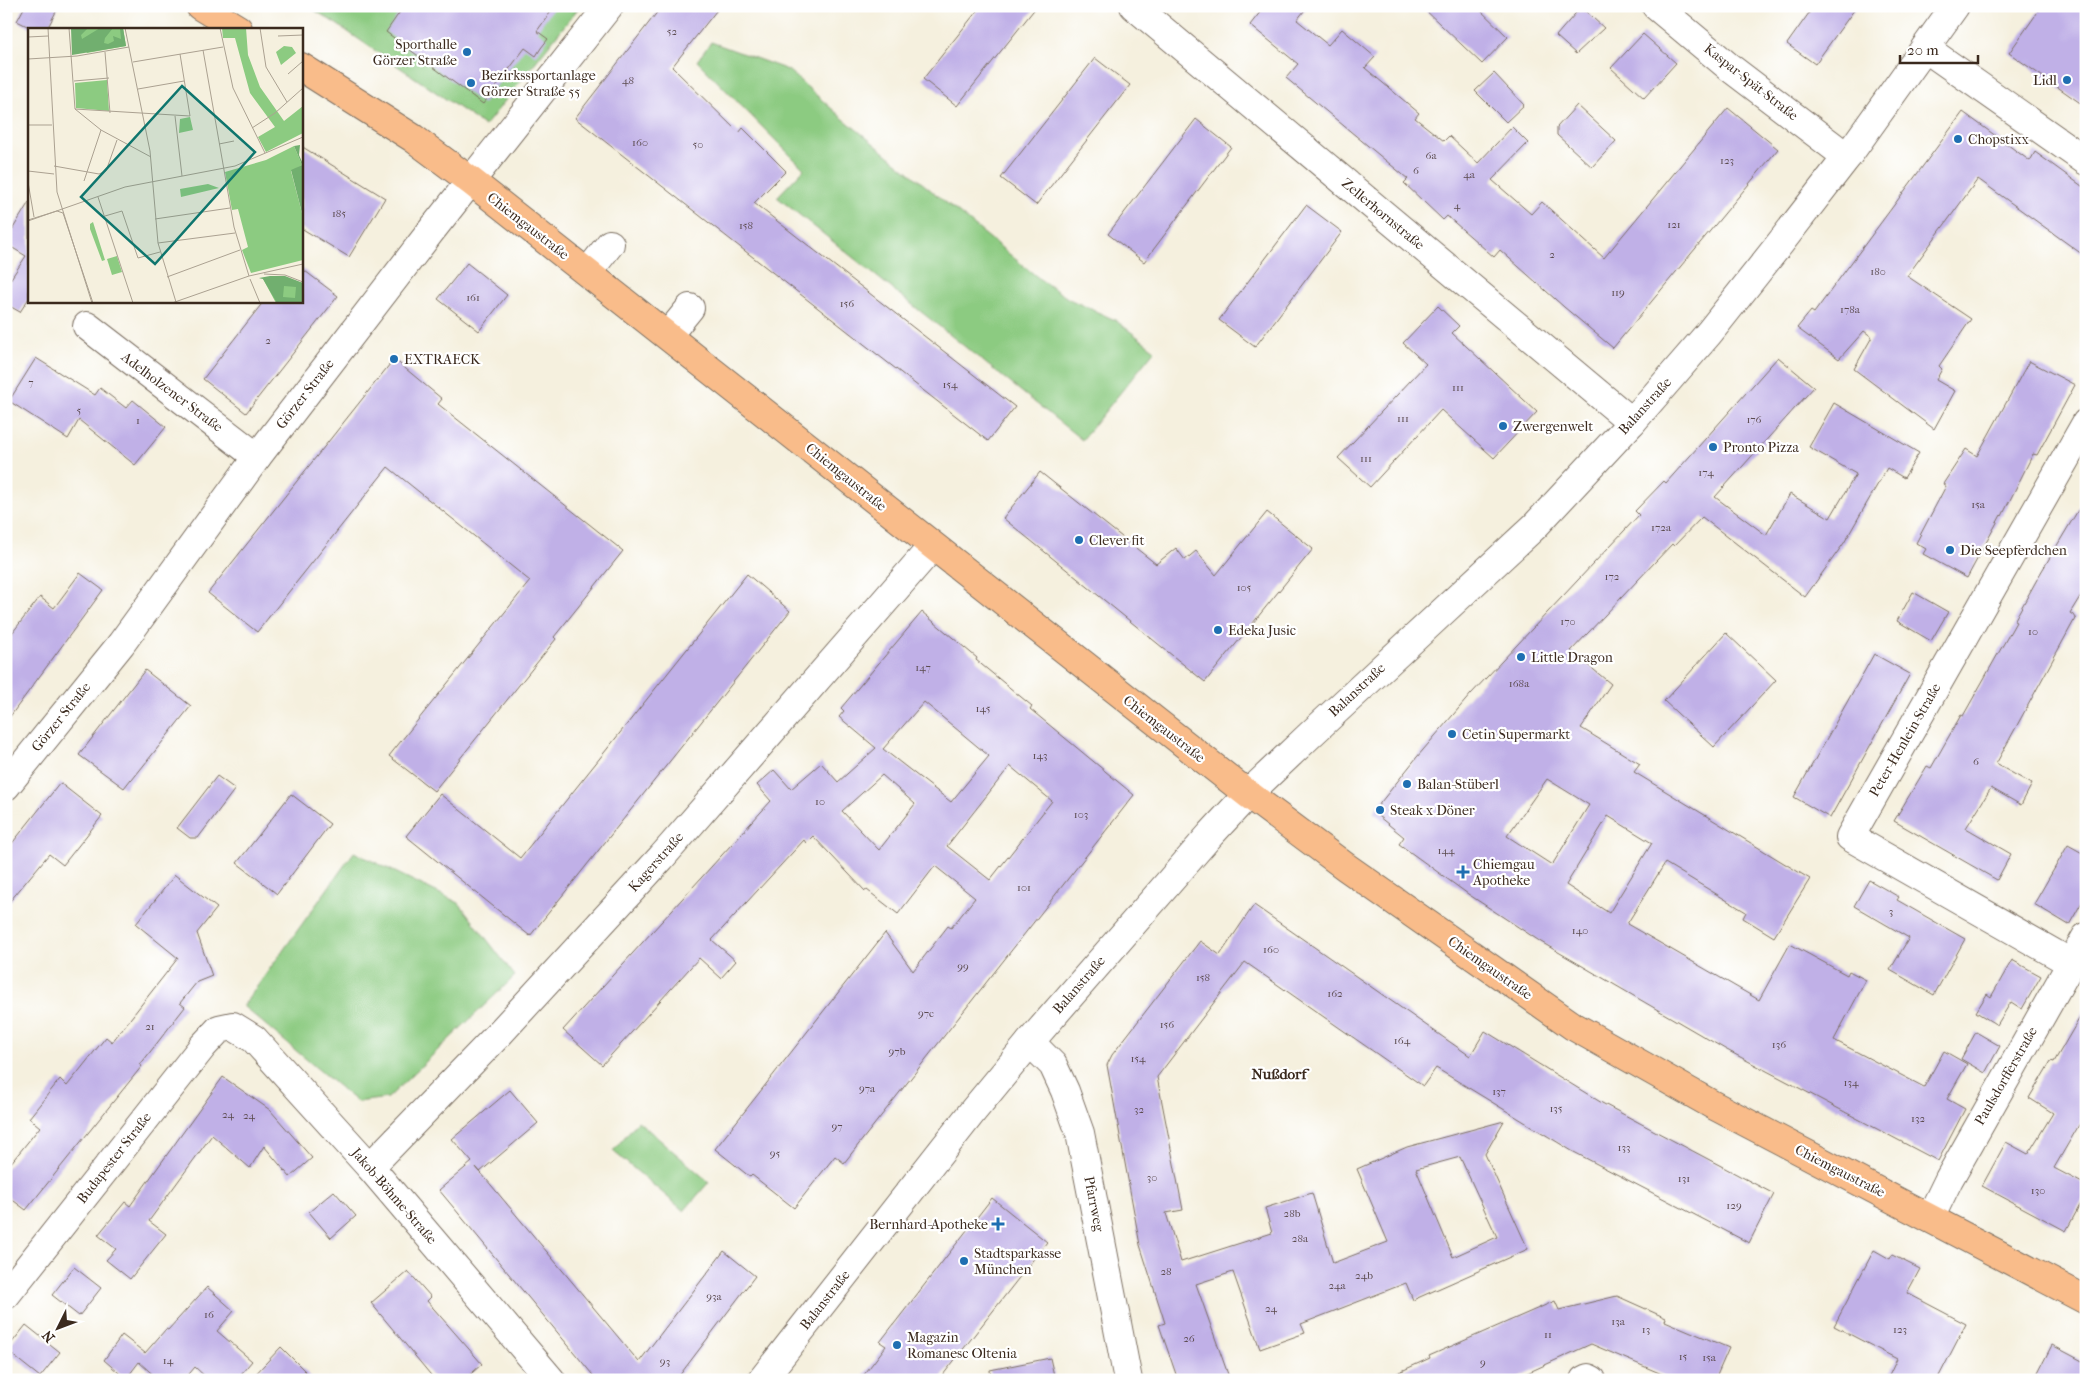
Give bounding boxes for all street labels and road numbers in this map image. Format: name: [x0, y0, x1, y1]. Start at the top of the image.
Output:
street label: Kaspar-Spät-Straße: [1701, 40, 1802, 124]
street label: Zellerhornstraße: [1338, 174, 1428, 254]
street label: Chiemgaustraße: [484, 189, 572, 263]
street label: Adelholzener Straße: [117, 348, 226, 436]
street label: Görzer Straße: [272, 356, 338, 432]
street label: Balanstraße: [1615, 374, 1675, 438]
street label: Chiemgaustraße: [802, 439, 890, 515]
street label: Balanstraße: [1325, 659, 1389, 721]
street label: Görzer Straße: [28, 679, 94, 755]
street label: Peter-Henlein-Straße: [1866, 680, 1944, 800]
street label: Chiemgaustraße: [1120, 692, 1208, 766]
street label: Kagerstraße: [625, 829, 687, 895]
street label: Chiemgaustraße: [1445, 933, 1535, 1003]
street label: Balanstraße: [1049, 952, 1109, 1017]
street label: Paulsdorfferstraße: [1971, 1024, 2041, 1128]
street label: Budapester Straße: [73, 1109, 155, 1207]
street label: Chiemgaustraße: [1792, 1141, 1888, 1201]
street label: Jakob-Böhme-Straße: [347, 1144, 440, 1248]
street label: Pfarrweg: [1080, 1175, 1108, 1234]
street label: Balanstraße: [796, 1267, 854, 1333]

